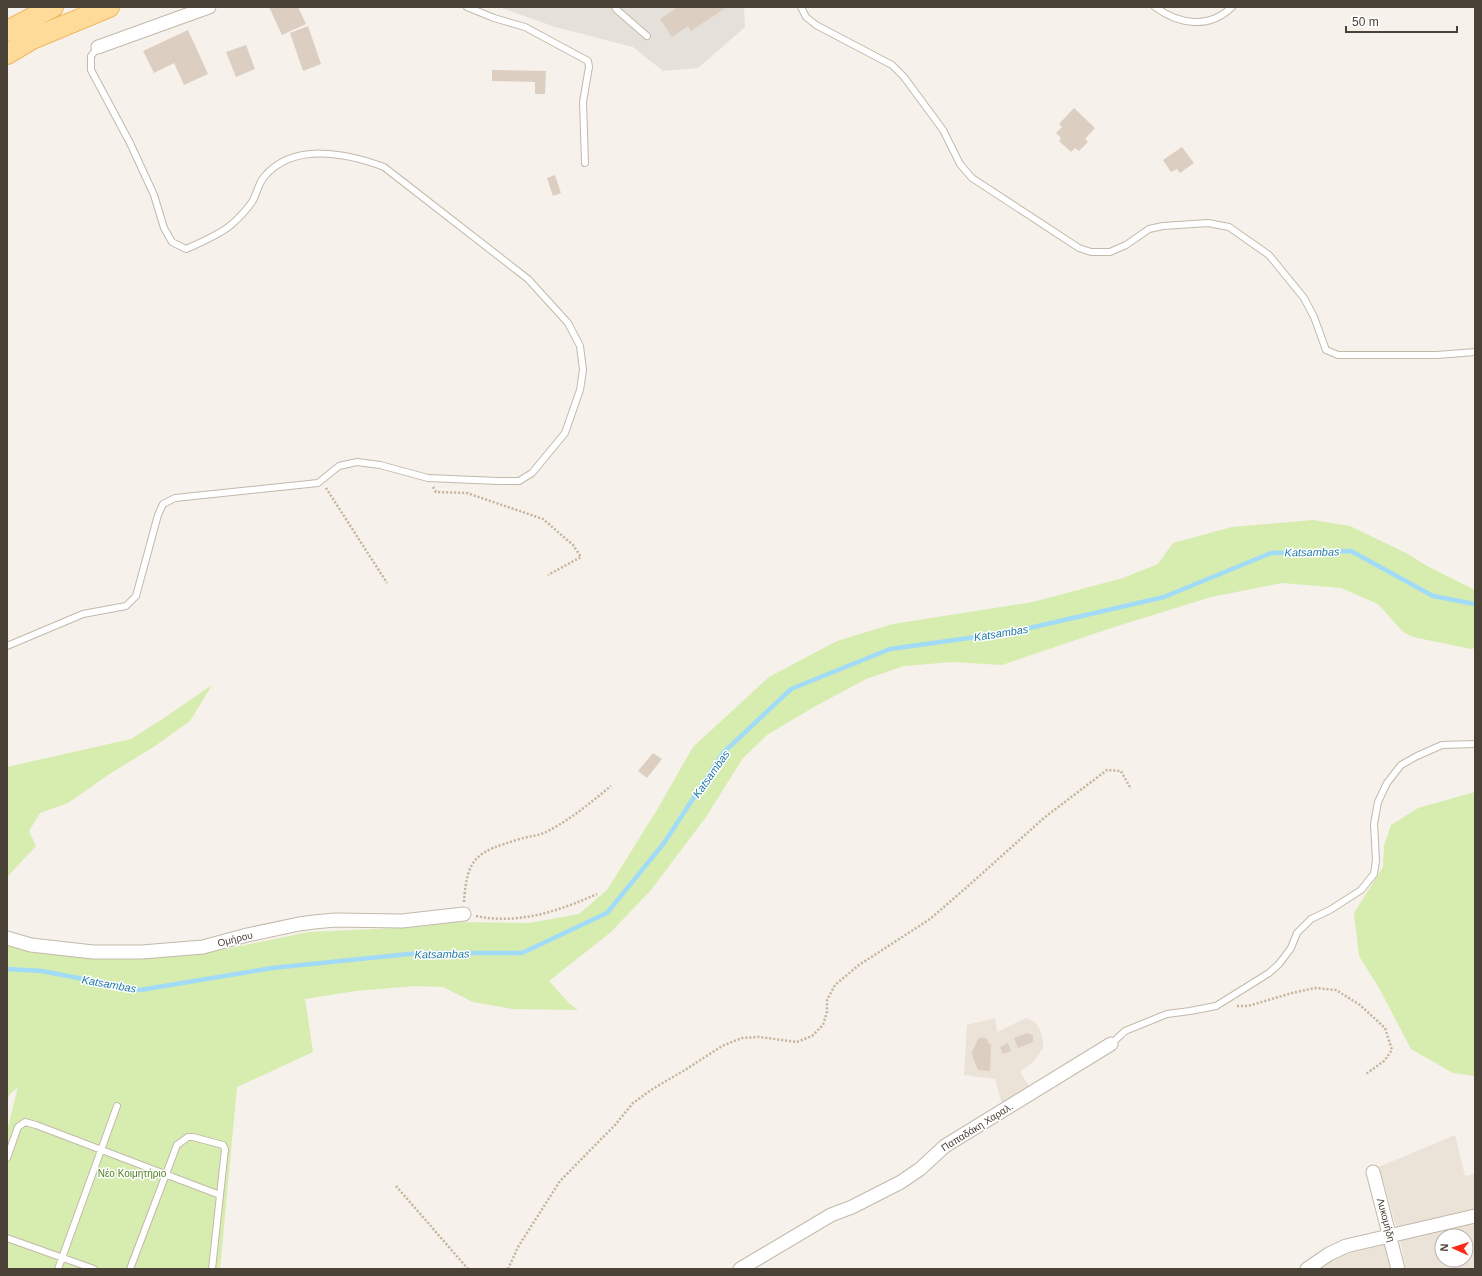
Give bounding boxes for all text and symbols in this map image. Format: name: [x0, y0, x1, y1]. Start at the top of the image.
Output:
scale bar: [1346, 8, 1457, 34]
text: 50 m: [1352, 15, 1379, 29]
water label: Katsambas: [1284, 546, 1340, 558]
water label: Katsambas: [973, 623, 1030, 643]
water label: Katsambas: [690, 748, 732, 800]
street label: Ομήρου: [216, 929, 254, 949]
water label: Katsambas: [414, 948, 470, 960]
water label: Katsambas: [81, 973, 138, 995]
street label: Παπαδάκη Χαραλ.: [939, 1101, 1015, 1153]
park label: Νέο Κοιμητήριο: [98, 1168, 167, 1179]
street label: Λυκομήδη: [1375, 1197, 1397, 1243]
north arrow: [1434, 1228, 1474, 1268]
text: N: [1438, 1243, 1450, 1252]

